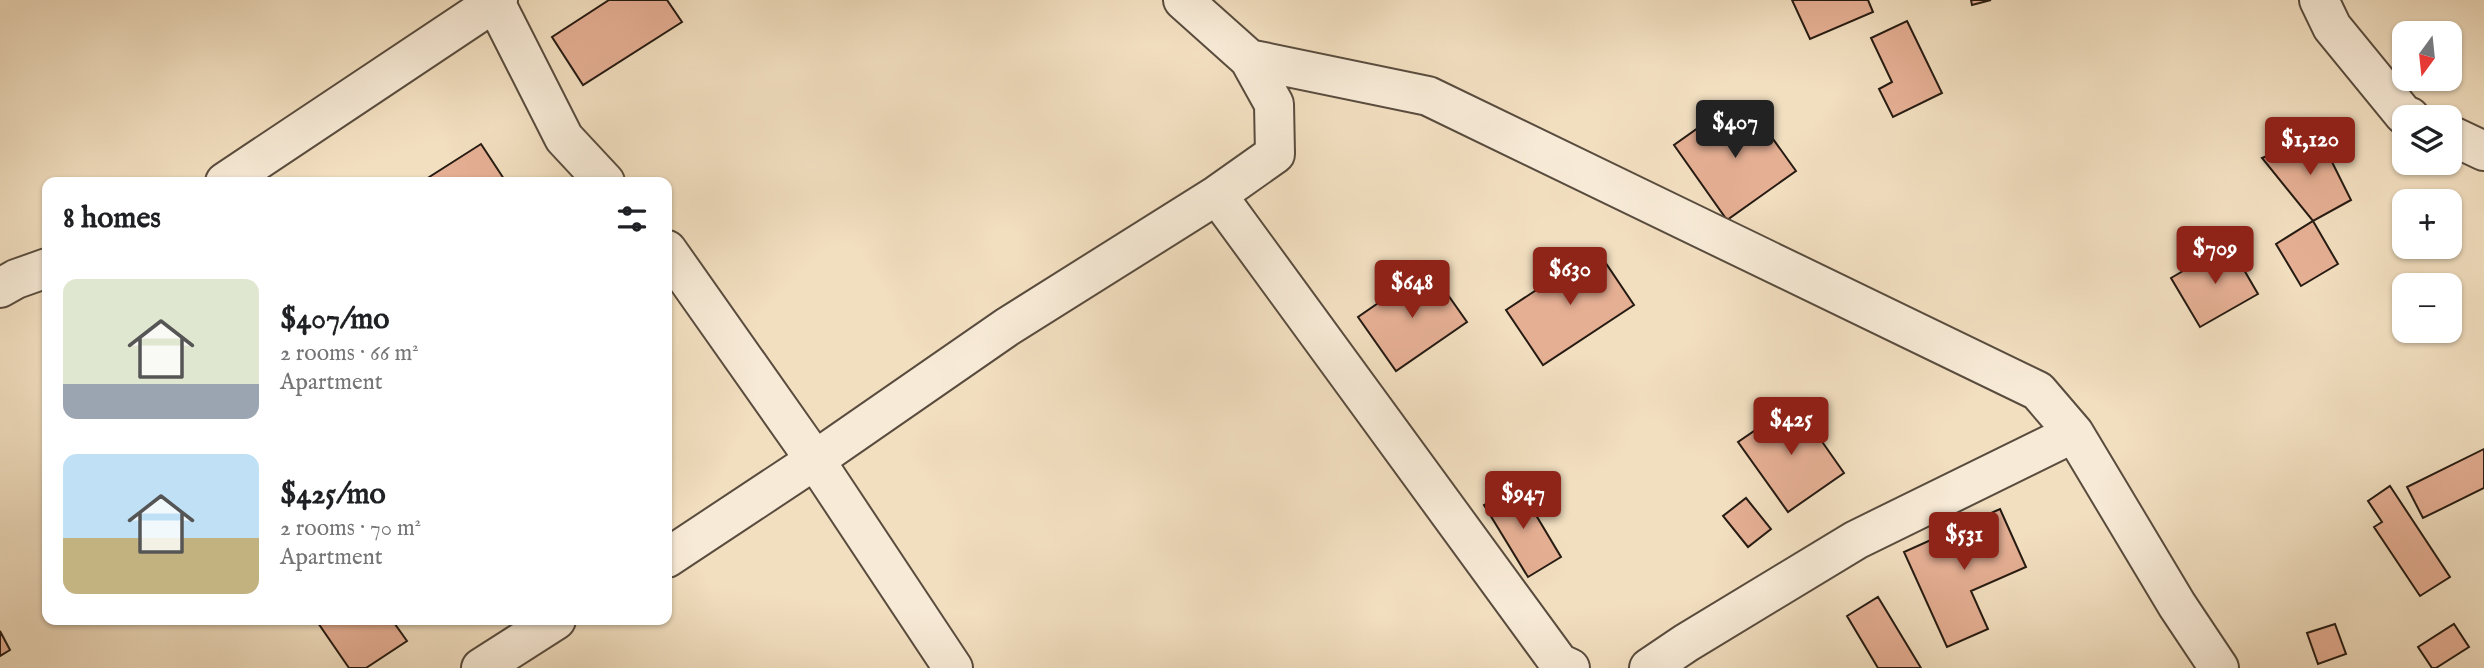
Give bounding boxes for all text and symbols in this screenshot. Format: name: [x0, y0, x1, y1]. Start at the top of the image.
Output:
north arrow: [2392, 21, 2462, 91]
map controls: [2392, 21, 2462, 343]
pin: $407: [1694, 100, 1776, 160]
button: layers: [2392, 105, 2462, 175]
text: $407: [1712, 108, 1758, 137]
pin: $1,120: [2253, 118, 2367, 177]
text: $1,120: [2281, 125, 2339, 154]
button: +: [2392, 189, 2462, 259]
text: 8 homes: [63, 200, 161, 238]
icon: filters: [613, 200, 651, 238]
pin: $709: [2174, 226, 2256, 286]
text: $709: [2193, 234, 2237, 263]
pin: $630: [1529, 247, 1611, 307]
text: $630: [1549, 255, 1591, 284]
pin: $648: [1371, 260, 1453, 320]
text: $648: [1391, 268, 1433, 297]
button: −: [2392, 273, 2462, 343]
text: $407/mo: [280, 301, 390, 339]
icon: home: [119, 307, 203, 391]
text: 2 rooms · 66 m²: [280, 339, 419, 368]
text: Apartment: [280, 368, 383, 397]
pin: $425: [1750, 398, 1832, 457]
text: $425: [1769, 405, 1813, 434]
pin: $947: [1482, 472, 1564, 531]
text: $425/mo: [280, 476, 386, 514]
text: $947: [1501, 479, 1545, 508]
icon: home: [119, 482, 203, 566]
pin: $531: [1923, 512, 2005, 572]
text: 2 rooms · 70 m²: [280, 514, 421, 543]
text: $531: [1945, 520, 1983, 549]
text: Apartment: [280, 543, 383, 572]

